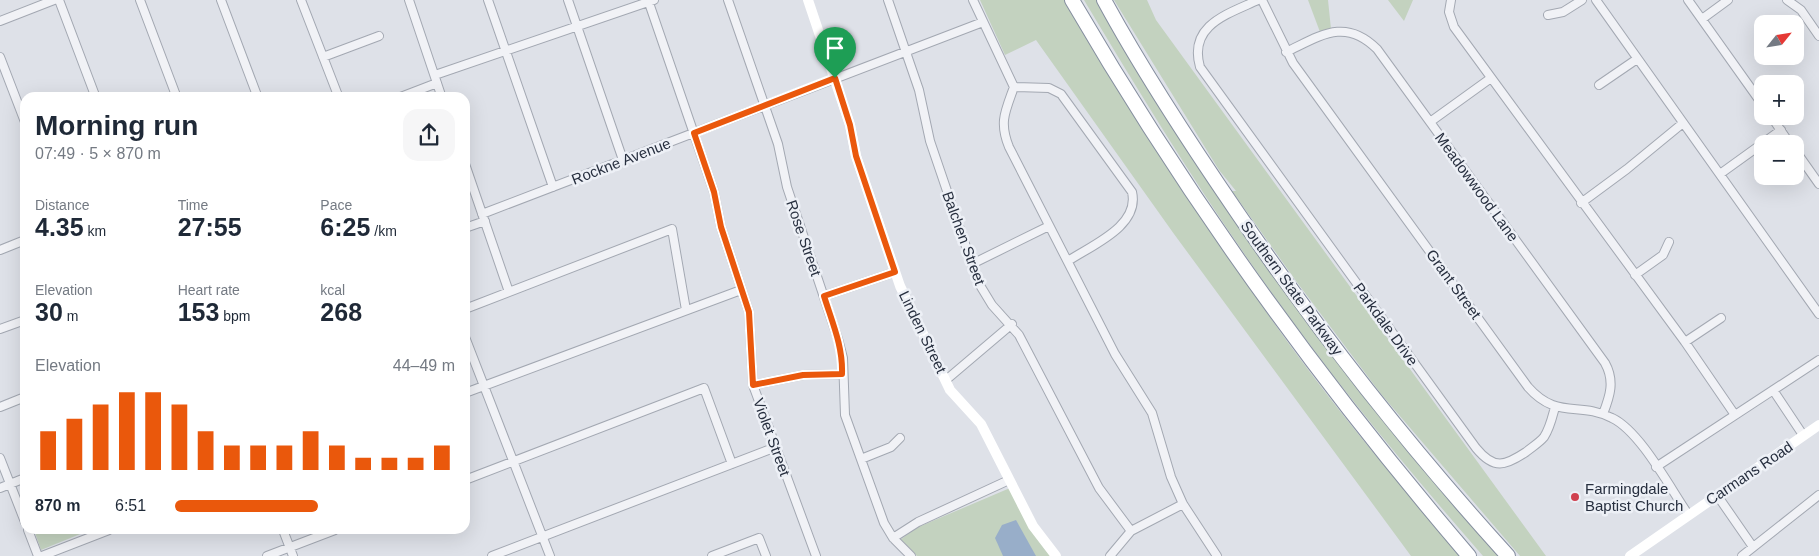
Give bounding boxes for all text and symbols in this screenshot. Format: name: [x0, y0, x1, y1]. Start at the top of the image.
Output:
north arrow: [1754, 15, 1804, 65]
map controls: [1754, 15, 1804, 185]
pin: [814, 27, 856, 78]
icon: arrive: [821, 34, 849, 62]
button: +: [1754, 75, 1804, 125]
button: share: [403, 109, 455, 161]
text: Morning run: [35, 110, 198, 141]
street label: Meadowwood Lane: [1432, 129, 1522, 245]
street label: Rockne Avenue: [569, 134, 673, 188]
button: −: [1754, 135, 1804, 185]
text: 07:49 · 5 × 870 m: [35, 145, 161, 162]
street label: Balchen Street: [939, 189, 989, 288]
text: Distance: [35, 197, 89, 213]
text: Time: [178, 197, 208, 213]
text: Pace: [320, 197, 352, 213]
street label: Rose Street: [783, 198, 825, 279]
text: 4.35: [35, 213, 84, 241]
text: 27:55: [178, 213, 242, 241]
text: 6:25: [320, 213, 370, 241]
street label: Southern State Parkway: [1238, 218, 1347, 359]
text: km: [84, 223, 106, 239]
text: /km: [370, 223, 397, 239]
street label: Grant Street: [1423, 246, 1485, 323]
street label: Parkdale Drive: [1350, 279, 1422, 369]
text: Elevation: [35, 282, 93, 298]
text: Heart rate: [178, 282, 240, 298]
text: kcal: [320, 282, 345, 298]
street label: Linden Street: [896, 288, 951, 377]
text: 30: [35, 298, 63, 326]
text: 153: [178, 298, 219, 326]
text: 268: [320, 298, 362, 326]
text: m: [63, 308, 78, 324]
text: bpm: [219, 308, 251, 324]
text: Elevation: [35, 357, 101, 374]
text: 44–49 m: [393, 357, 455, 374]
street label: Violet Street: [750, 396, 794, 479]
street label: Carmans Road: [1702, 438, 1796, 508]
place label: Farmingdale Baptist Church: [1585, 480, 1683, 514]
marker: Farmingdale Baptist Church: [1569, 491, 1581, 503]
text: 870 m: [35, 497, 80, 514]
text: 6:51: [115, 497, 146, 514]

